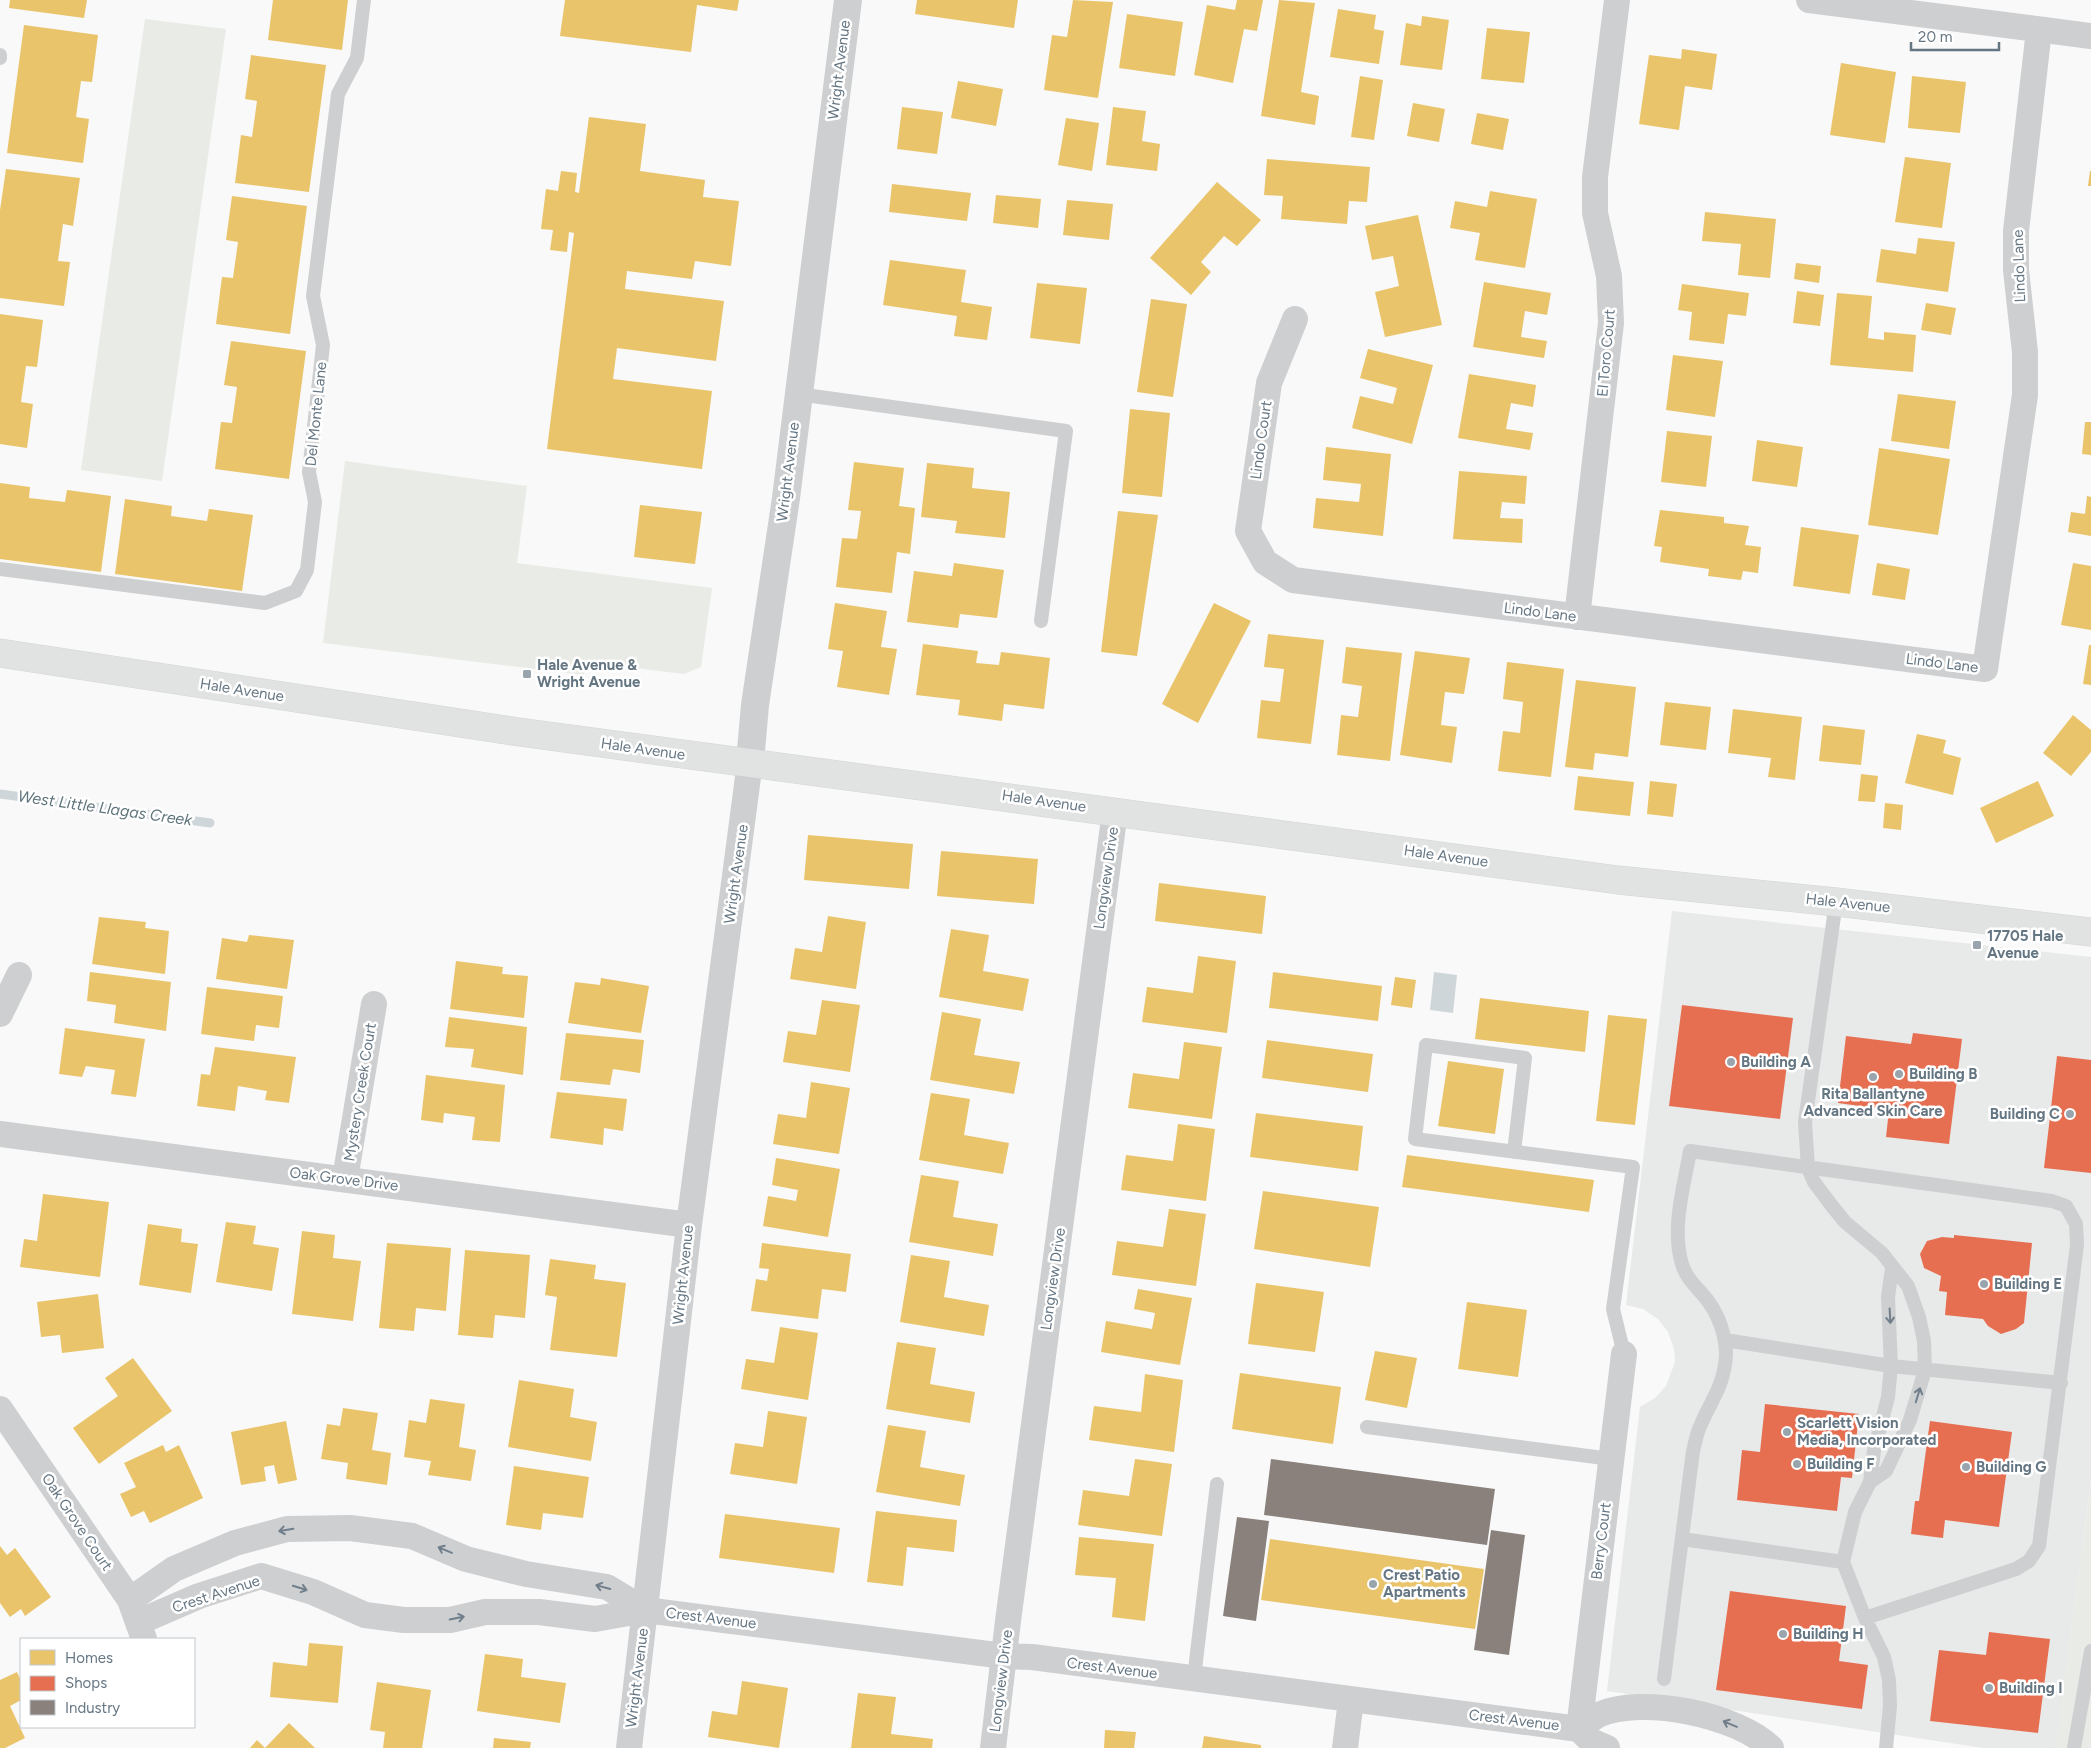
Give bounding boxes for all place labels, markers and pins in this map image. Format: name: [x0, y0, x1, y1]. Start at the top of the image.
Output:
place label: Hale Avenue & Wright Avenue: [537, 656, 641, 691]
marker: Hale Avenue & Wright Avenue: [521, 668, 533, 680]
place label: 17705 Hale Avenue: [1987, 927, 2064, 962]
marker: 17705 Hale Avenue: [1971, 939, 1983, 951]
place label: Building A: [1741, 1053, 1811, 1071]
marker: Building A: [1725, 1056, 1737, 1068]
place label: Building B: [1909, 1065, 1977, 1083]
marker: Building B: [1893, 1068, 1905, 1080]
marker: Rita Ballantyne Advanced Skin Care: [1867, 1071, 1879, 1083]
place label: Rita Ballantyne Advanced Skin Care: [1803, 1085, 1943, 1120]
place label: Building C: [1990, 1105, 2060, 1123]
marker: Building C: [2064, 1108, 2076, 1120]
place label: Building E: [1994, 1275, 2062, 1293]
marker: Building E: [1978, 1278, 1990, 1290]
place label: Scarlett Vision Media, Incorporated: [1797, 1414, 1937, 1449]
marker: Scarlett Vision Media, Incorporated: [1781, 1426, 1793, 1438]
place label: Building F: [1807, 1455, 1875, 1473]
marker: Building F: [1791, 1458, 1803, 1470]
place label: Building G: [1976, 1458, 2046, 1476]
marker: Building G: [1960, 1461, 1972, 1473]
place label: Crest Patio Apartments: [1383, 1566, 1465, 1601]
marker: Crest Patio Apartments: [1367, 1578, 1379, 1590]
place label: Building H: [1793, 1625, 1864, 1643]
marker: Building H: [1777, 1628, 1789, 1640]
place label: Building I: [1999, 1679, 2063, 1697]
marker: Building I: [1983, 1682, 1995, 1694]

